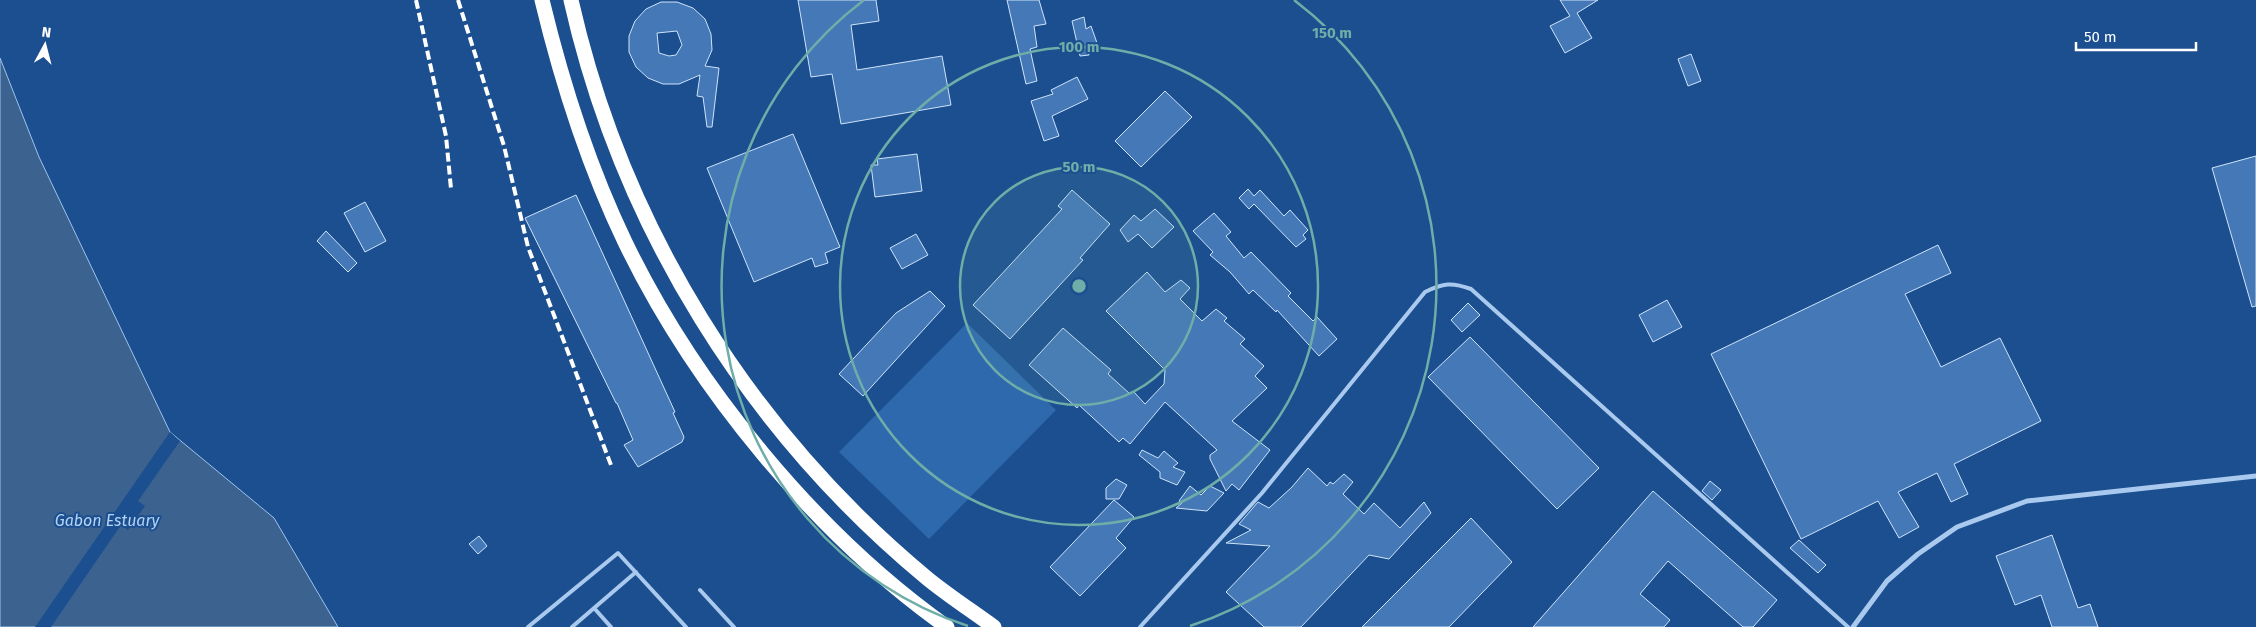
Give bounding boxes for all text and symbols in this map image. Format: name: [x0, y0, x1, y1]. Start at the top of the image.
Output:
north arrow: [20, 20, 70, 70]
scale bar: [2076, 20, 2196, 52]
text: N: [41, 24, 52, 42]
text: 150 m: [1312, 24, 1352, 42]
text: 50 m: [2084, 28, 2117, 46]
text: 100 m: [1059, 38, 1099, 56]
text: 50 m: [1062, 158, 1096, 176]
centre of rings: [1070, 277, 1088, 295]
water label: Gabon Estuary: [55, 511, 161, 530]

